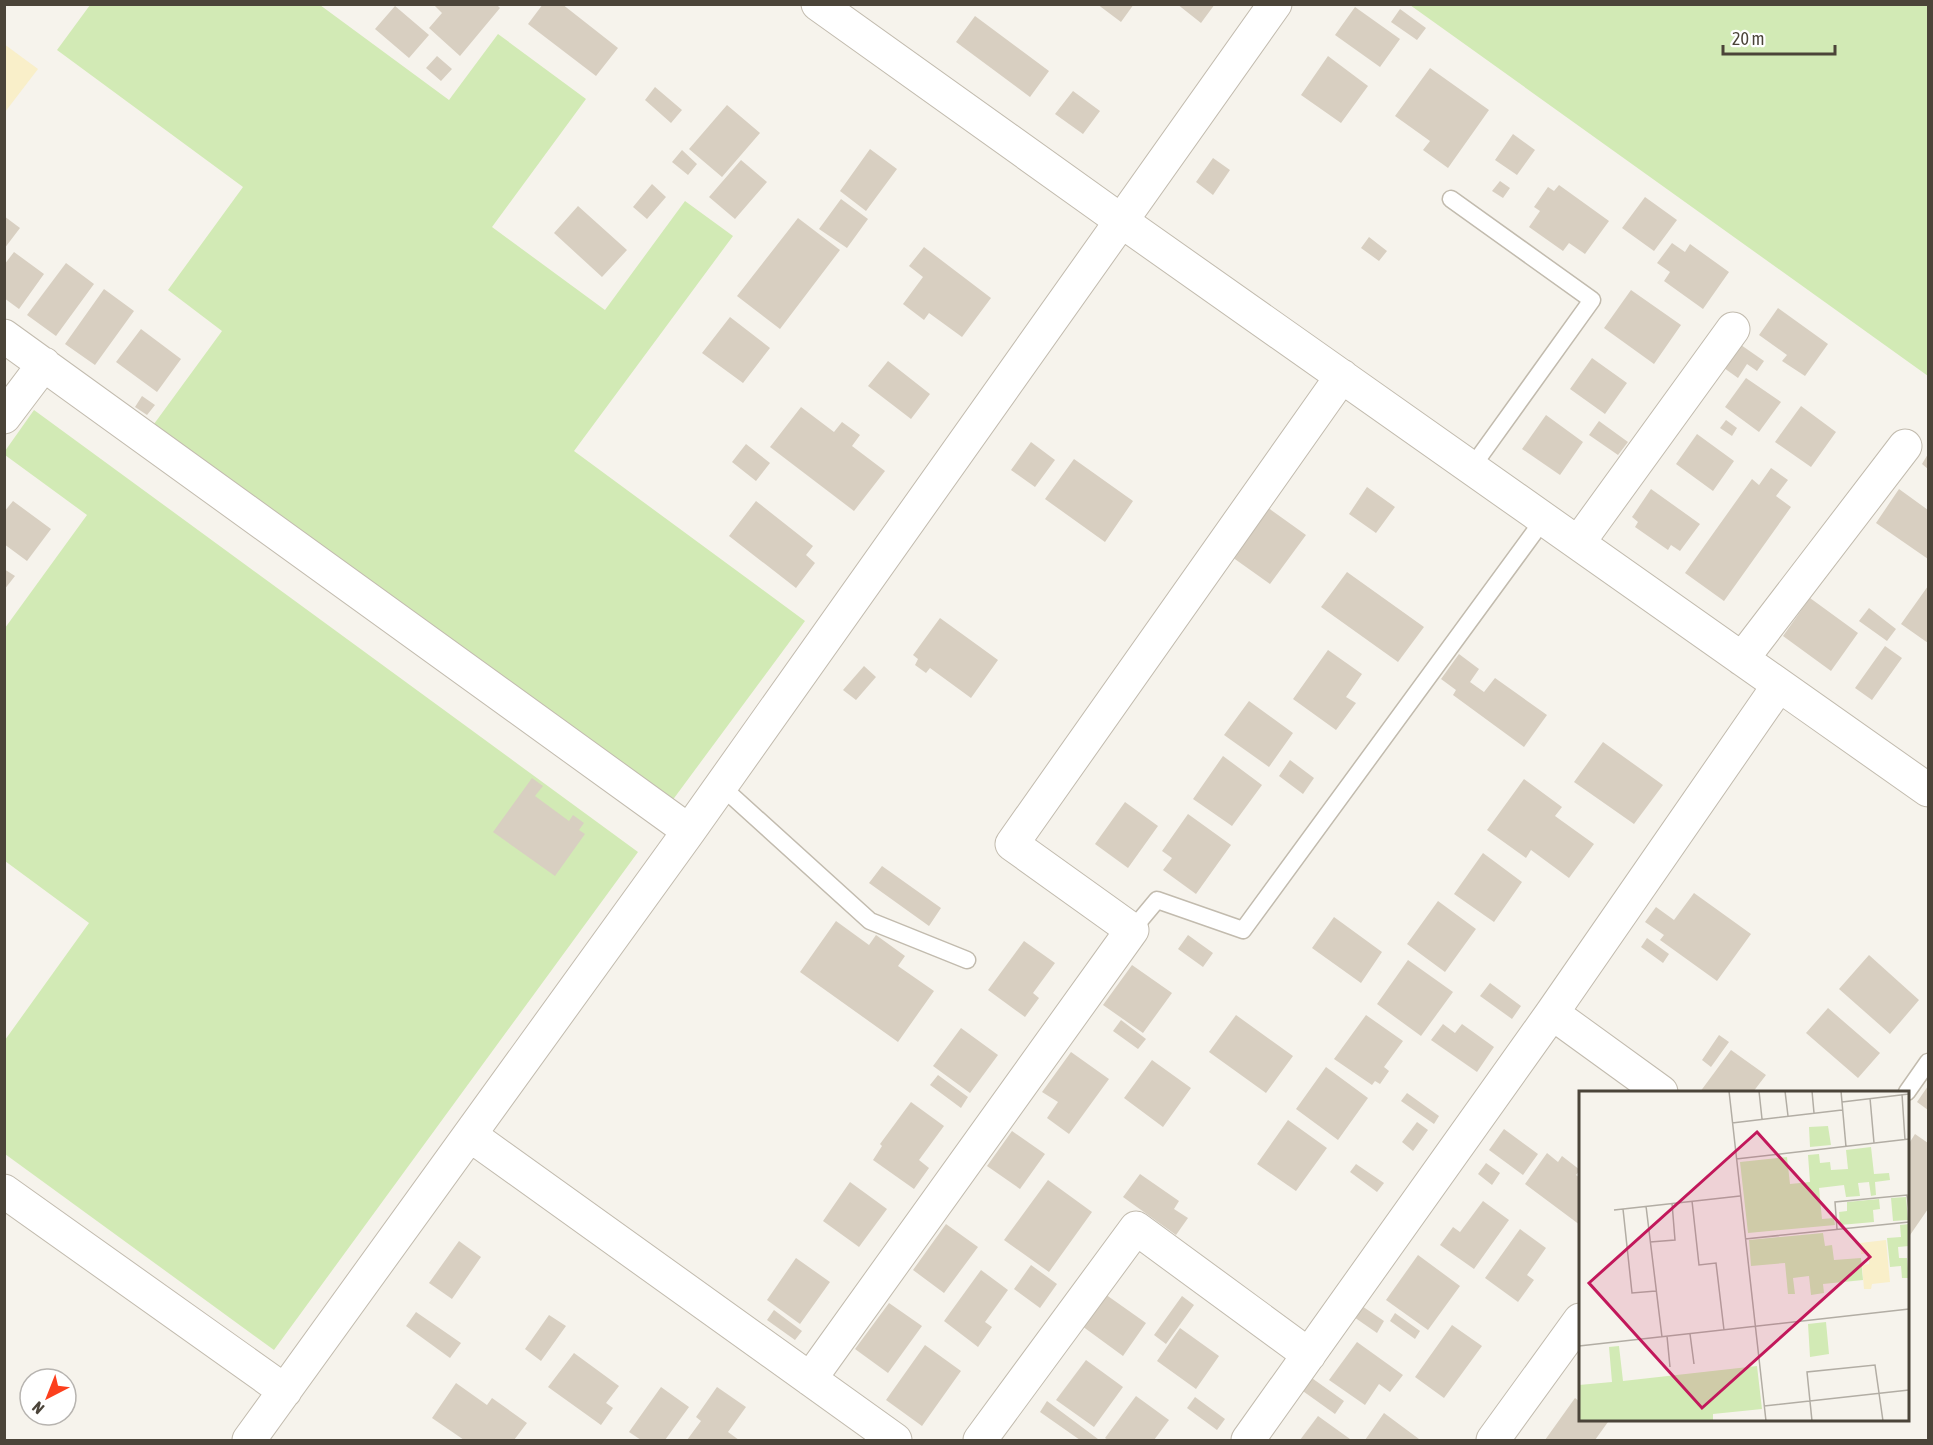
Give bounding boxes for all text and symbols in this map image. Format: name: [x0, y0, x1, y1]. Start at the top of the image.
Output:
scale bar: [1723, 18, 1836, 56]
text: 20 m: [1732, 28, 1764, 49]
inset map: [1579, 1091, 1909, 1421]
north arrow: [18, 1367, 78, 1427]
text: N: [28, 1398, 47, 1418]

